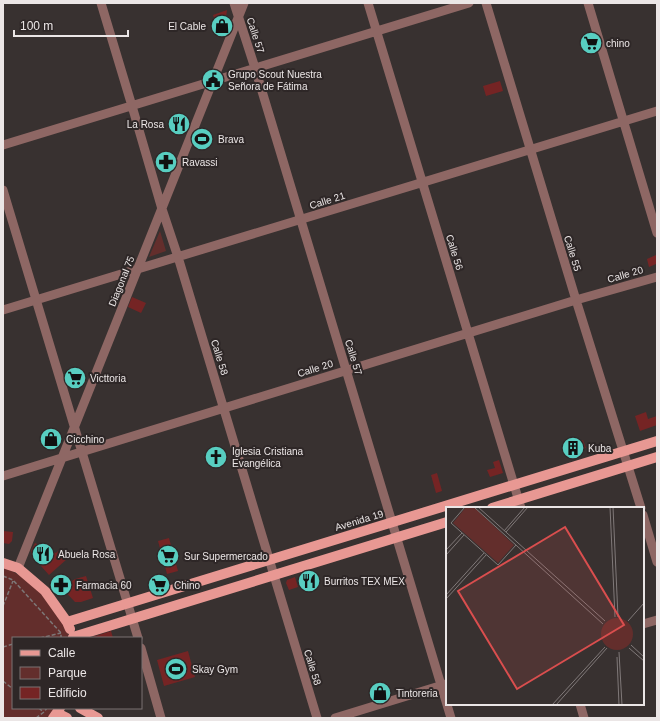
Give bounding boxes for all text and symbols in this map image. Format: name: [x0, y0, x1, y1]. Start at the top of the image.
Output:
scale bar: [14, 12, 128, 38]
shop icon: El Cable: [209, 13, 235, 39]
street label: Calle 57: [245, 16, 267, 55]
text: 100 m: [20, 19, 53, 33]
place label: El Cable: [168, 21, 206, 32]
supermarket icon: chino: [578, 30, 604, 56]
place label: chino: [606, 38, 630, 49]
public building icon: Grupo Scout Nuestra Señora de Fátima: [200, 67, 226, 93]
place label: Grupo Scout Nuestra Señora de Fátima: [228, 69, 322, 92]
restaurant icon: La Rosa: [166, 111, 192, 137]
place label: La Rosa: [127, 119, 164, 130]
sports icon: Brava: [189, 126, 215, 152]
place label: Brava: [218, 134, 245, 145]
pharmacy icon: Ravassi: [153, 149, 179, 175]
place label: Ravassi: [182, 157, 218, 168]
street label: Calle 21: [308, 190, 347, 211]
street label: Calle 56: [444, 233, 465, 272]
street label: Calle 55: [562, 234, 583, 273]
street label: Diagonal 75: [106, 254, 137, 308]
street label: Calle 20: [606, 264, 645, 285]
street label: Calle 58: [209, 338, 230, 377]
street label: Calle 57: [343, 338, 364, 377]
street label: Calle 20: [296, 358, 335, 379]
supermarket icon: Victtoria: [62, 365, 88, 391]
place label: Victtoria: [90, 373, 126, 384]
shop icon: Cicchino: [38, 426, 64, 452]
place label: Cicchino: [66, 434, 105, 445]
building icon: Kuba: [560, 435, 586, 461]
place label: Kuba: [588, 443, 612, 454]
church icon: Iglesia Cristiana Evangélica: [203, 444, 229, 470]
place label: Iglesia Cristiana Evangélica: [232, 446, 304, 469]
inset map: [446, 507, 644, 705]
street label: Avenida 19: [334, 508, 385, 533]
restaurant icon: Abuela Rosa: [30, 541, 56, 567]
supermarket icon: Sur Supermercado: [155, 543, 181, 569]
place label: Abuela Rosa: [58, 549, 116, 560]
place label: Sur Supermercado: [184, 551, 268, 562]
restaurant icon: Burritos TEX MEX: [296, 568, 322, 594]
pharmacy icon: Farmacia 60: [48, 572, 74, 598]
supermarket icon: Chino: [146, 572, 172, 598]
place label: Burritos TEX MEX: [324, 576, 405, 587]
place label: Farmacia 60: [76, 580, 132, 591]
place label: Chino: [174, 580, 201, 591]
legend: [12, 637, 142, 709]
text: Calle: [48, 646, 76, 660]
street label: Calle 58: [302, 648, 323, 687]
sports icon: Skay Gym: [163, 656, 189, 682]
place label: Skay Gym: [192, 664, 238, 675]
text: Parque: [48, 666, 87, 680]
shop icon: Tintoreria: [367, 680, 393, 706]
text: Edificio: [48, 686, 87, 700]
place label: Tintoreria: [396, 688, 438, 699]

